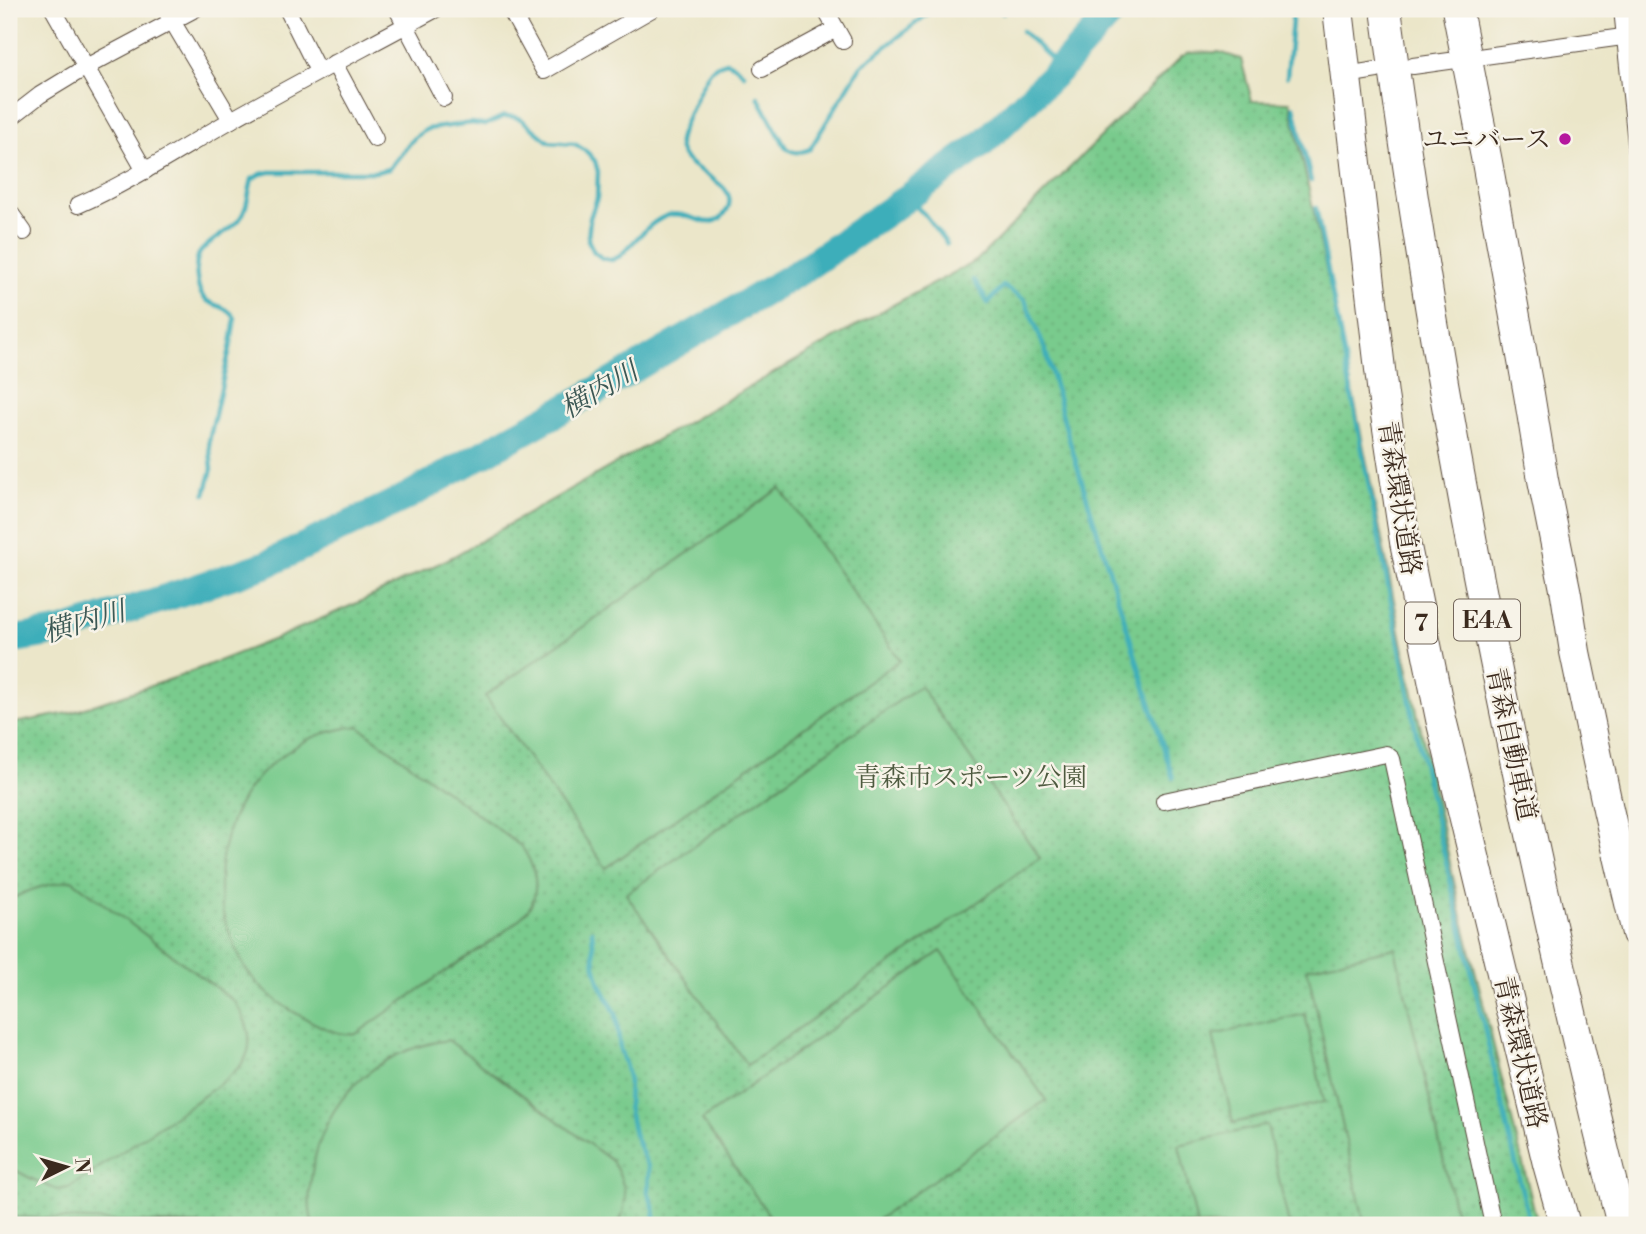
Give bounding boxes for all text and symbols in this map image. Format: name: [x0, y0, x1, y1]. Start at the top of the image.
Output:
place label: ユニバース: [1422, 124, 1551, 156]
marker: ユニバース: [1557, 131, 1573, 147]
water label: 横内川: [555, 353, 647, 426]
street label: 青森環状道路: [1371, 419, 1427, 578]
water label: 横内川: [39, 593, 132, 651]
road number: E4A: [1454, 600, 1520, 640]
road number: 7: [1405, 602, 1437, 644]
street label: 青森自動車道: [1479, 665, 1543, 824]
park label: 青森市スポーツ公園: [855, 762, 1087, 794]
street label: 青森環状道路: [1487, 973, 1553, 1132]
north arrow: [32, 1132, 102, 1202]
text: N: [69, 1157, 95, 1174]

